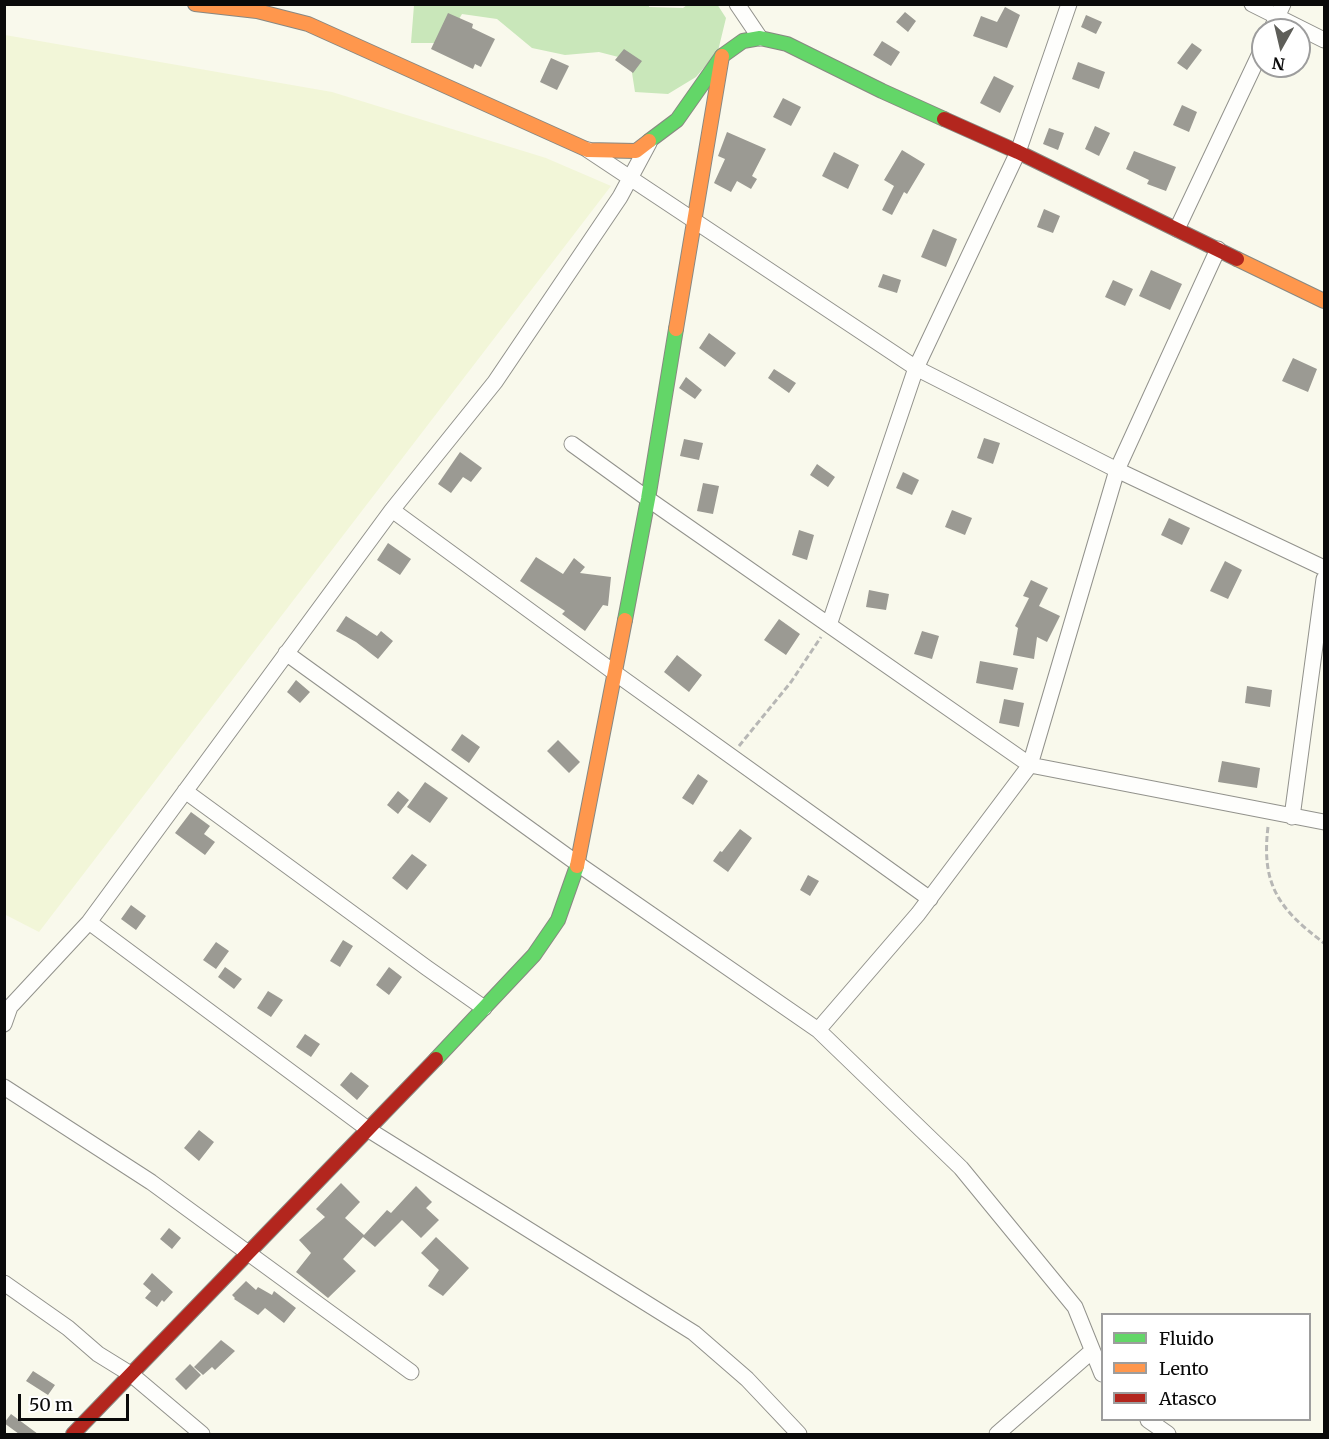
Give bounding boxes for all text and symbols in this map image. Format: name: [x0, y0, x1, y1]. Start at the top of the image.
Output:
north arrow: [1251, 18, 1311, 78]
text: N: [1271, 53, 1286, 75]
legend: [1101, 1313, 1311, 1421]
text: Fluido: [1159, 1327, 1214, 1350]
text: Lento: [1159, 1357, 1209, 1380]
scale bar: [21, 1382, 132, 1420]
text: Atasco: [1159, 1387, 1217, 1410]
text: 50 m: [29, 1393, 73, 1416]

